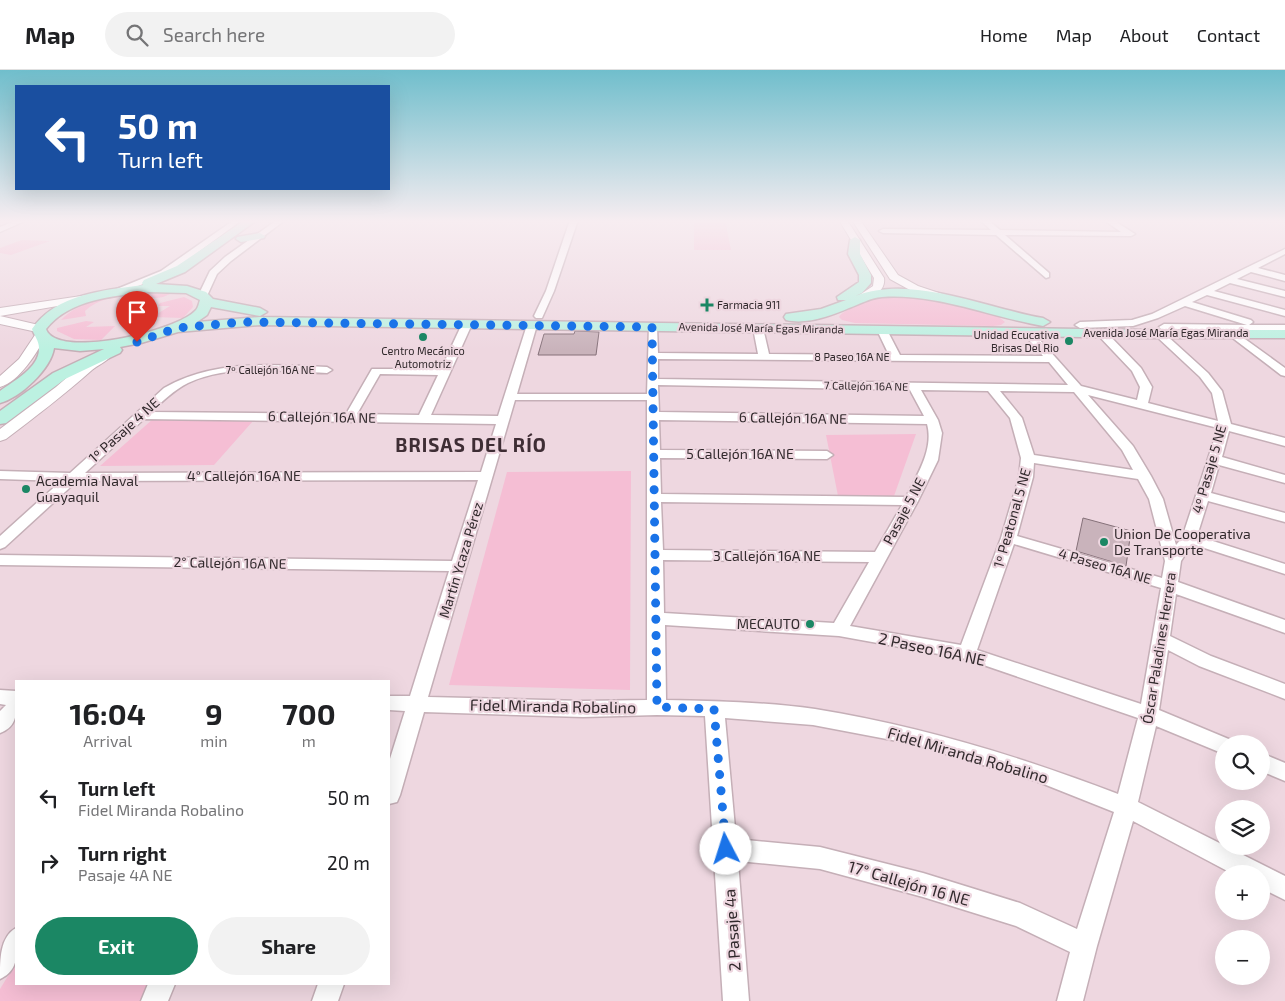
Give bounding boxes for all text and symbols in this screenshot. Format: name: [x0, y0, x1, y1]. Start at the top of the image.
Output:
search box: [105, 12, 455, 57]
text: Map: [25, 20, 75, 49]
icon: search: [123, 21, 151, 49]
text: Search here: [163, 23, 265, 46]
text: Home: [980, 24, 1028, 46]
text: Map: [1056, 24, 1092, 46]
text: About: [1120, 24, 1169, 46]
text: Contact: [1197, 24, 1260, 46]
text: 50 m: [118, 104, 198, 146]
icon: left: [35, 105, 100, 170]
text: Turn left: [118, 146, 203, 172]
pin: [116, 291, 158, 342]
icon: arrive: [123, 298, 151, 326]
place label: Farmacia 911: [717, 298, 780, 311]
marker: Farmacia 911: [701, 299, 713, 311]
street label: Avenida José María Egas Miranda: [678, 320, 844, 335]
street label: Avenida José María Egas Miranda: [1083, 326, 1249, 339]
place label: Unidad Ecucativa Brisas Del Rio: [973, 328, 1059, 354]
marker: Centro Mecánico Automotriz: [417, 331, 429, 343]
marker: Unidad Ecucativa Brisas Del Rio: [1063, 335, 1075, 347]
place label: Centro Mecánico Automotriz: [381, 344, 465, 370]
street label: 8 Paseo 16A NE: [814, 350, 890, 363]
street label: 7º Callejón 16A NE: [225, 363, 315, 377]
street label: 7 Callejón 16A NE: [824, 378, 908, 394]
street label: 1º Pasaje 4 NE: [85, 393, 163, 466]
street label: 6 Callejón 16A NE: [268, 407, 376, 426]
street label: 6 Callejón 16A NE: [739, 408, 847, 427]
street label: 4º Pasaje 5 NE: [1188, 423, 1229, 515]
district label: BRISAS DEL RÍO: [395, 433, 547, 456]
street label: 5 Callejón 16A NE: [686, 445, 794, 462]
street label: 1º Peatonal 5 NE: [989, 466, 1034, 570]
street label: 4° Callejón 16A NE: [187, 467, 301, 484]
place label: Academia Naval Guayaquil: [36, 472, 139, 505]
street label: Pasaje 5 NE: [879, 474, 928, 547]
marker: Academia Naval Guayaquil: [20, 483, 32, 495]
street label: Martín Ycaza Pérez: [435, 500, 486, 620]
place label: Union De Cooperativa De Transporte: [1114, 525, 1251, 558]
marker: Union De Cooperativa De Transporte: [1098, 536, 1110, 548]
street label: 4 Paseo 16A NE: [1057, 544, 1154, 587]
street label: 3 Callejón 16A NE: [713, 547, 821, 564]
street label: 2° Callejón 16A NE: [173, 553, 287, 572]
street label: Óscar Paladines Herrera: [1138, 571, 1179, 725]
place label: MECAUTO: [737, 615, 800, 632]
marker: MECAUTO: [804, 618, 816, 630]
street label: 2 Paseo 16A NE: [877, 628, 987, 669]
text: 16:04: [69, 695, 146, 731]
text: 9: [205, 695, 223, 731]
text: 700: [282, 695, 336, 731]
street label: Fidel Miranda Robalino: [470, 695, 636, 716]
street label: Fidel Miranda Robalino: [886, 722, 1051, 787]
text: Arrival: [83, 731, 132, 750]
text: min: [200, 731, 227, 750]
text: m: [302, 731, 316, 750]
map controls: [1215, 735, 1270, 985]
button: search: [1215, 735, 1270, 790]
text: Turn left: [78, 777, 155, 800]
icon: left: [35, 784, 63, 812]
text: 50 m: [327, 786, 370, 809]
text: Fidel Miranda Robalino: [78, 800, 244, 819]
button: layers: [1215, 800, 1270, 855]
position arrow: [699, 822, 751, 874]
text: Turn right: [78, 842, 166, 865]
icon: right: [35, 849, 63, 877]
text: 20 m: [327, 851, 370, 874]
street label: 17° Callejón 16 NE: [846, 856, 972, 910]
text: Pasaje 4A NE: [78, 865, 172, 884]
button: +: [1215, 865, 1270, 920]
street label: 2 Pasaje 4a: [719, 888, 745, 972]
button: Exit: [35, 917, 198, 975]
button: Share: [208, 917, 370, 975]
button: −: [1215, 930, 1270, 985]

